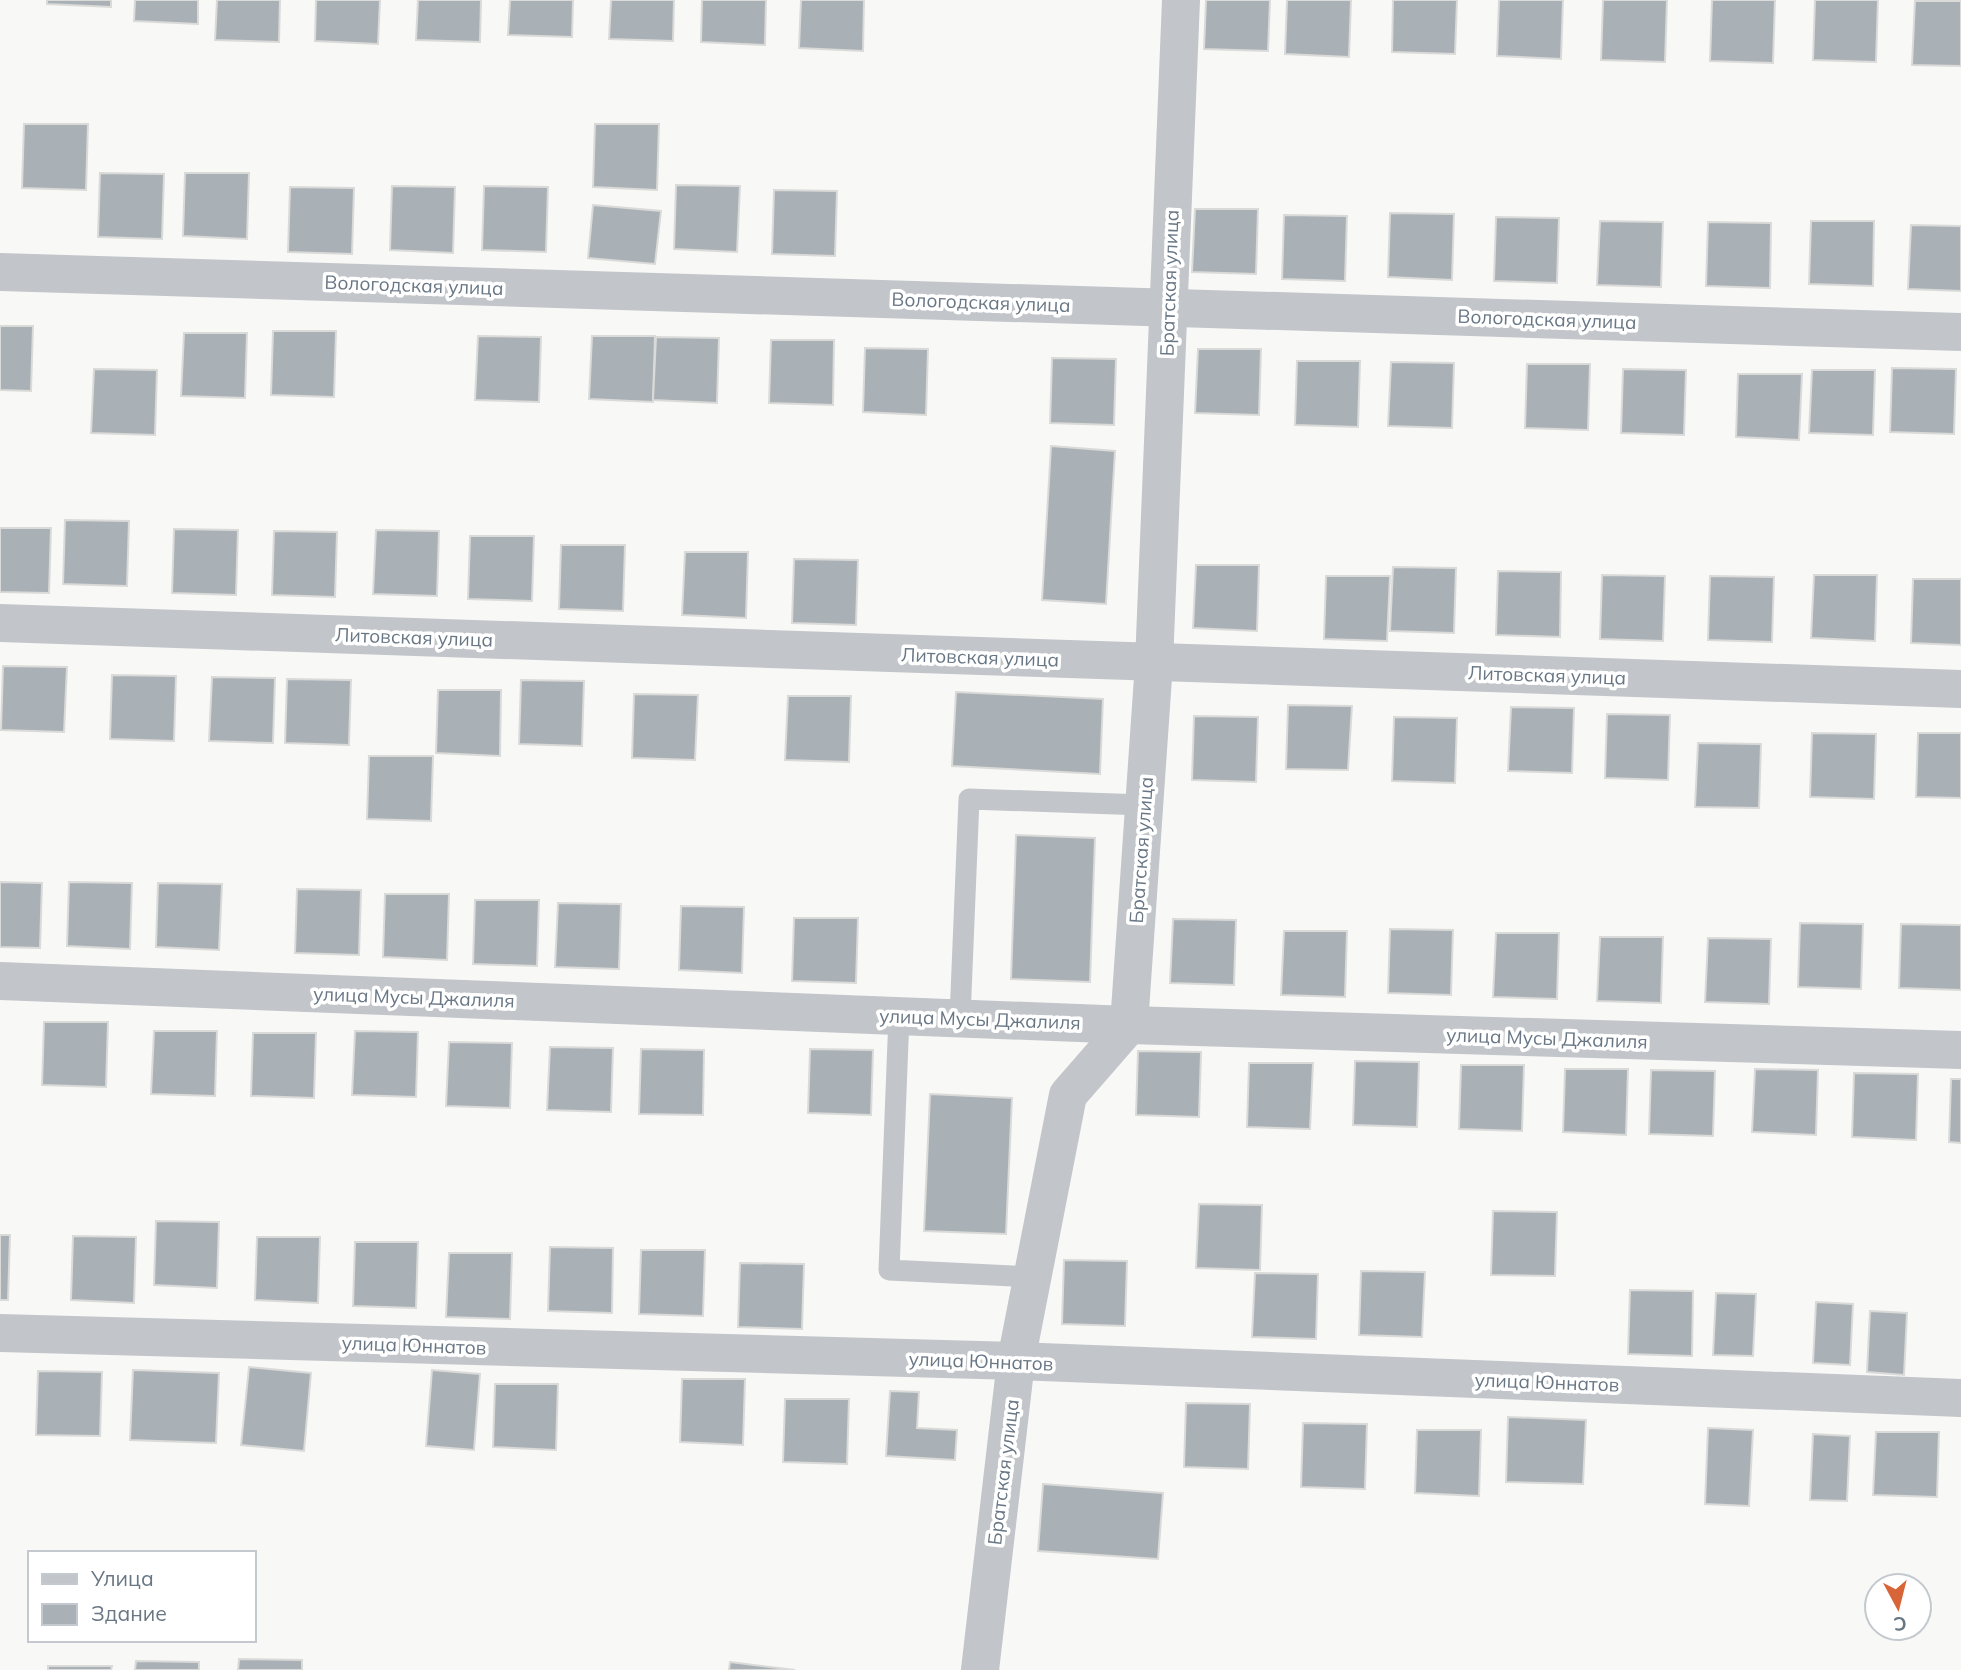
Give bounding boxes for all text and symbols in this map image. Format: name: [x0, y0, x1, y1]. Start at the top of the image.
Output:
street label: Братская улица: [1154, 209, 1184, 357]
street label: Вологодская улица: [324, 270, 504, 300]
street label: Вологодская улица: [891, 287, 1071, 317]
street label: Вологодская улица: [1457, 304, 1637, 334]
street label: Литовская улица: [335, 622, 493, 652]
street label: Литовская улица: [901, 642, 1059, 672]
street label: Литовская улица: [1468, 660, 1626, 690]
street label: Братская улица: [1124, 776, 1158, 924]
street label: улица Мусы Джалиля: [313, 981, 515, 1013]
street label: улица Мусы Джалиля: [879, 1003, 1081, 1035]
street label: улица Мусы Джалиля: [1446, 1022, 1648, 1054]
street label: улица Юннатов: [341, 1330, 487, 1360]
street label: улица Юннатов: [908, 1346, 1054, 1376]
street label: улица Юннатов: [1474, 1367, 1620, 1397]
street label: Братская улица: [982, 1398, 1024, 1546]
legend: [28, 1551, 256, 1642]
text: Улица: [90, 1565, 154, 1591]
north arrow: [1863, 1572, 1933, 1642]
text: Здание: [91, 1600, 167, 1626]
text: С: [1892, 1611, 1908, 1637]

